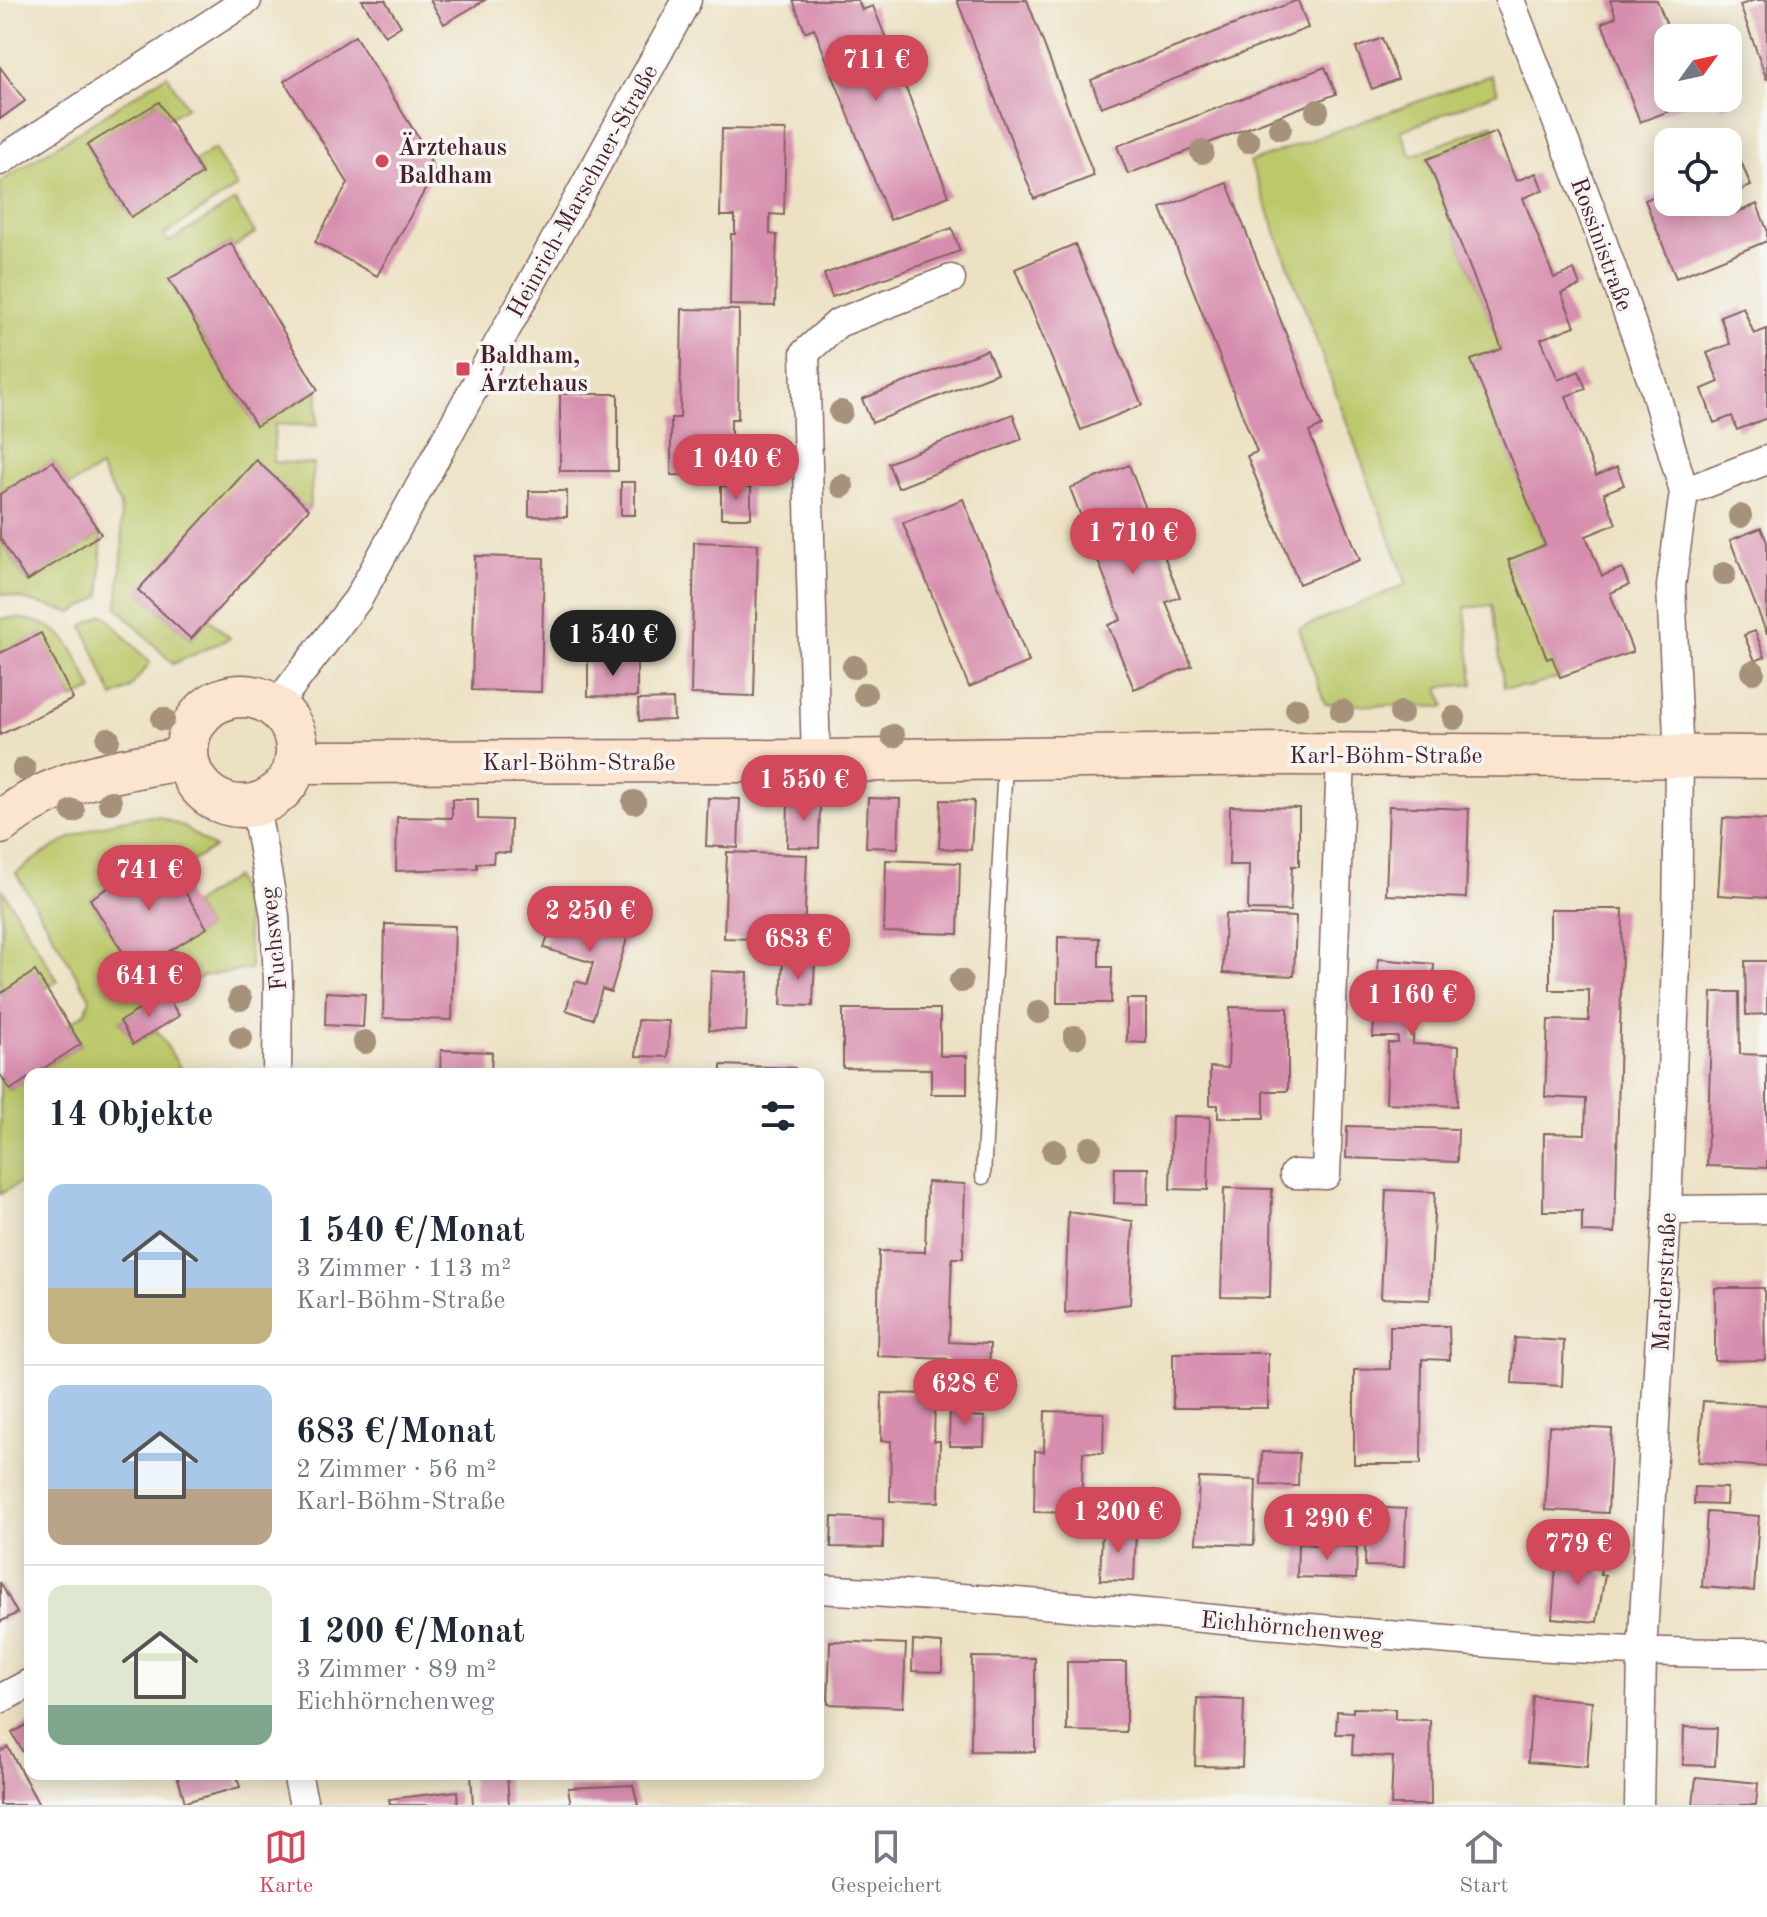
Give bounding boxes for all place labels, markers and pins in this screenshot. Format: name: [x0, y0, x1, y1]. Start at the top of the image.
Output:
pin: 711 €: [820, 35, 932, 103]
place label: Ärztehaus Baldham: [398, 132, 507, 189]
marker: Ärztehaus Baldham: [373, 152, 391, 170]
place label: Baldham, Ärztehaus: [479, 345, 588, 397]
marker: Baldham, Ärztehaus: [454, 360, 472, 378]
pin: 1 040 €: [662, 434, 810, 502]
pin: 1 710 €: [1059, 508, 1207, 576]
pin: 1 540 €: [539, 610, 687, 678]
pin: 1 550 €: [730, 755, 878, 823]
pin: 741 €: [93, 845, 205, 913]
pin: 2 250 €: [516, 886, 664, 954]
pin: 683 €: [742, 914, 854, 982]
pin: 641 €: [93, 951, 205, 1019]
pin: 1 160 €: [1338, 970, 1486, 1038]
pin: 628 €: [909, 1359, 1021, 1427]
pin: 1 200 €: [1044, 1487, 1192, 1555]
pin: 1 290 €: [1253, 1494, 1401, 1562]
pin: 779 €: [1522, 1519, 1634, 1587]

